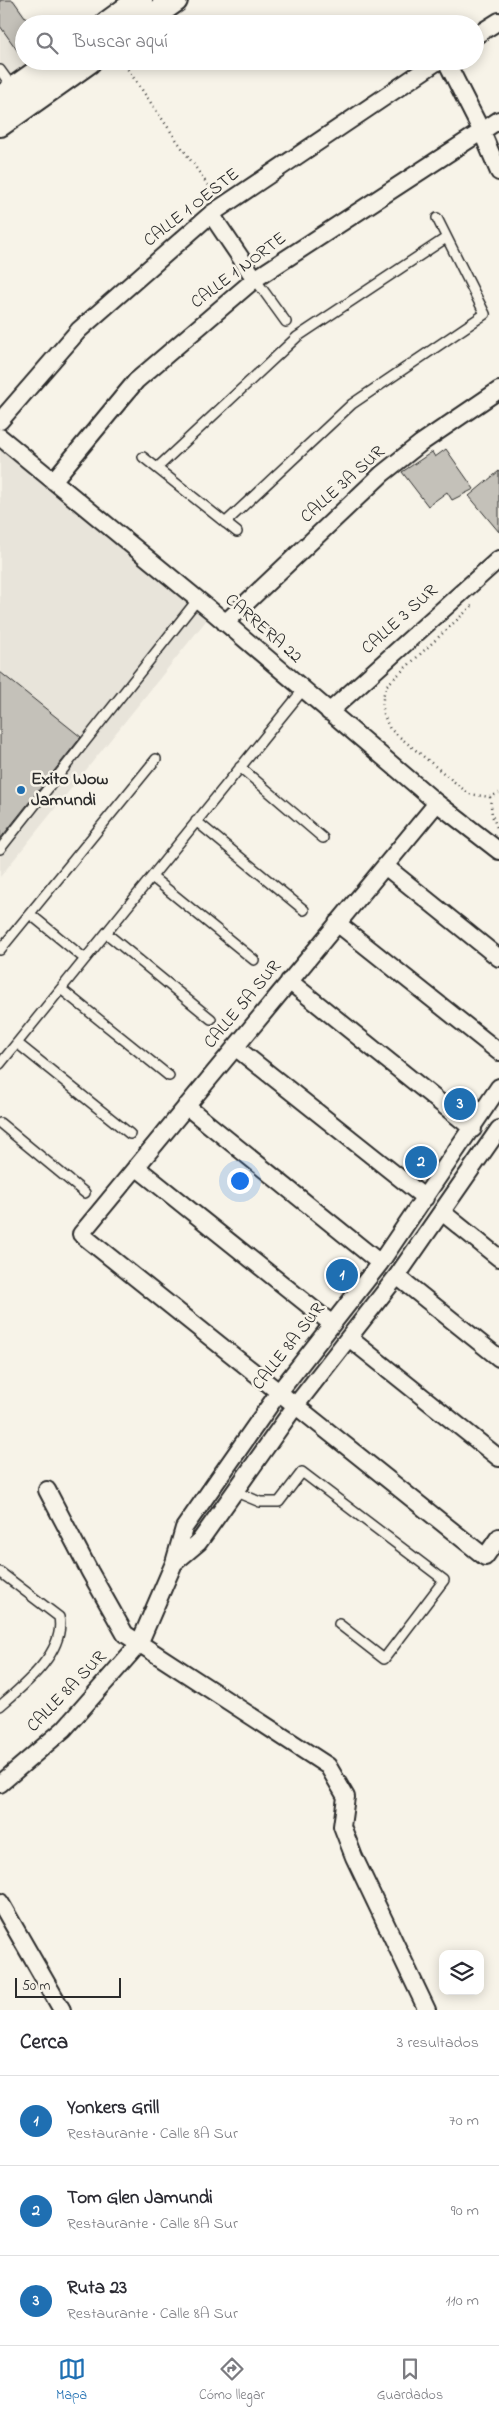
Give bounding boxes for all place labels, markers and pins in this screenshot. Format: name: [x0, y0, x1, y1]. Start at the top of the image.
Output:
place label: Exito Wow Jamundi: [31, 767, 108, 814]
marker: Exito Wow Jamundi: [15, 784, 27, 796]
pin: 3: [444, 1085, 476, 1123]
pin: 2: [405, 1143, 437, 1181]
pin: 1: [326, 1256, 358, 1294]

